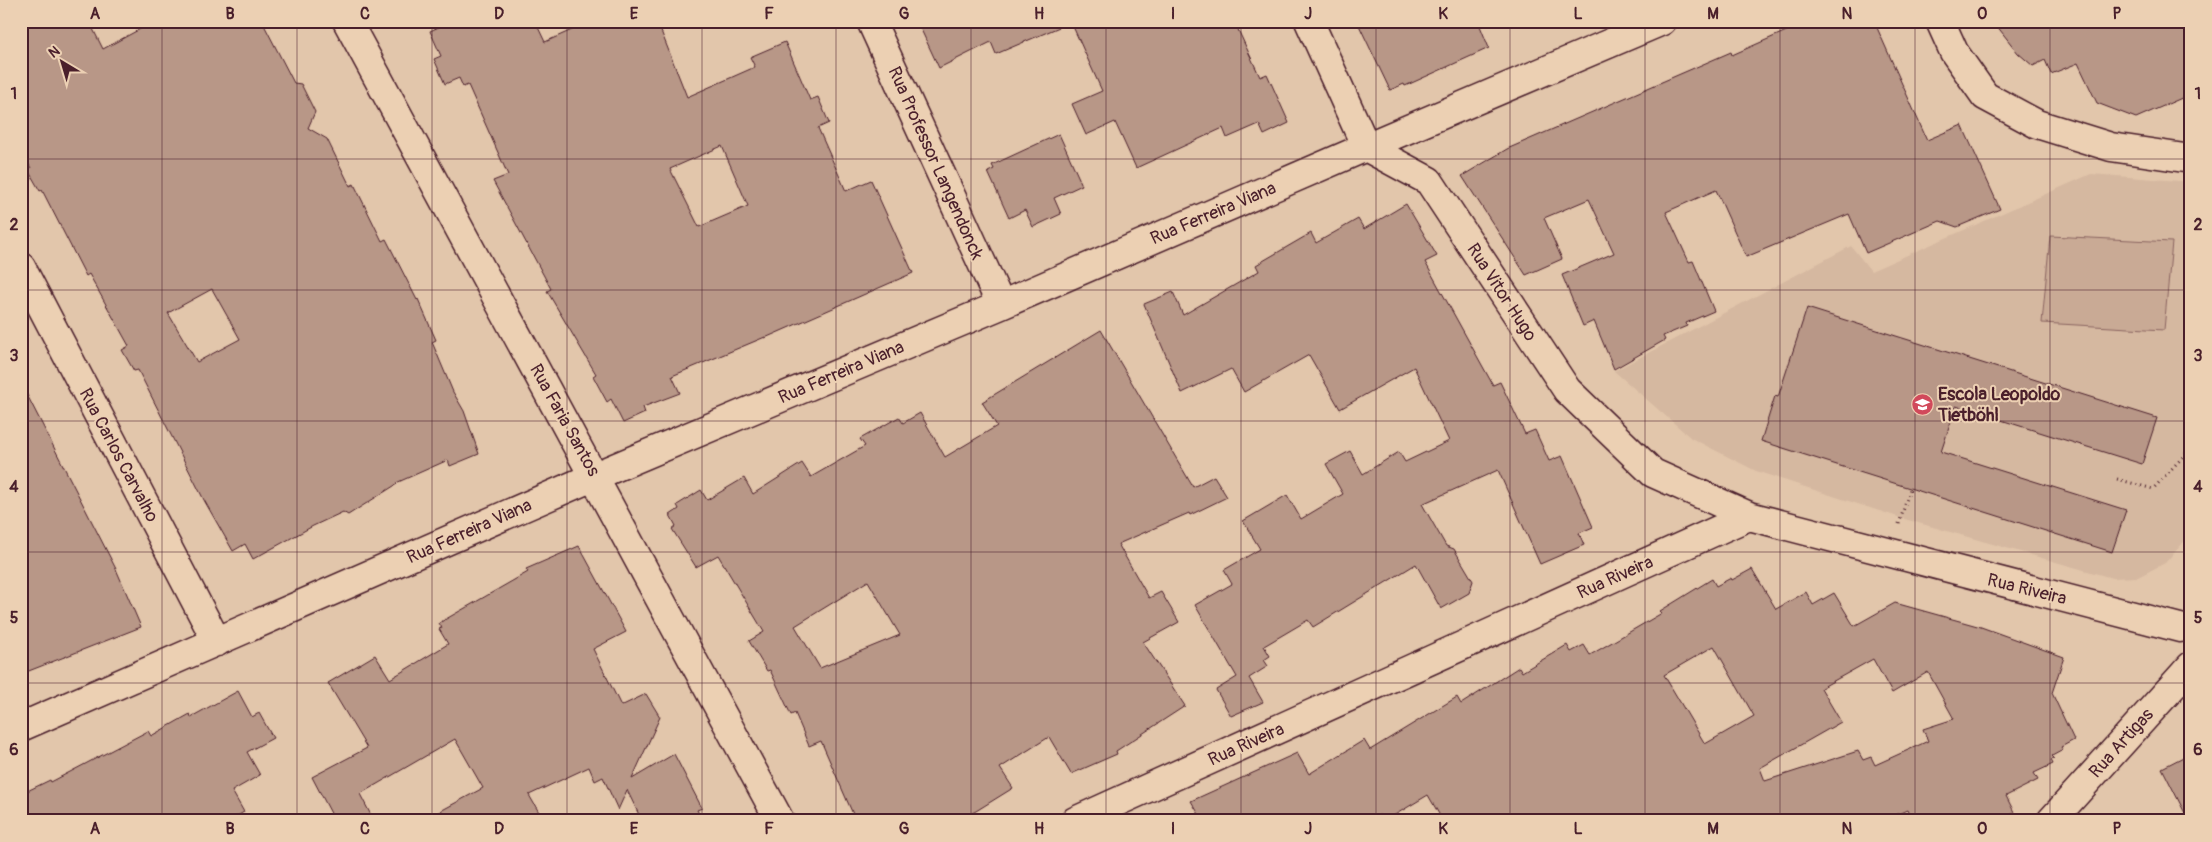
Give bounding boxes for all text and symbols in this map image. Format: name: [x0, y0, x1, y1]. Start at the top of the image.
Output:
text: A: [90, 4, 101, 24]
text: B: [225, 4, 235, 24]
text: C: [360, 4, 370, 24]
text: D: [494, 4, 504, 24]
text: E: [630, 4, 639, 24]
text: F: [764, 4, 774, 24]
text: G: [899, 4, 910, 24]
text: H: [1034, 4, 1044, 24]
text: I: [1171, 4, 1175, 24]
text: J: [1304, 4, 1312, 24]
text: K: [1438, 4, 1448, 24]
text: L: [1573, 4, 1583, 24]
text: M: [1707, 4, 1719, 24]
text: N: [1842, 4, 1853, 24]
text: O: [1977, 4, 1987, 24]
text: P: [2113, 4, 2122, 24]
north arrow: [38, 38, 88, 88]
text: N: [45, 43, 63, 62]
street label: Rua Professor Langendonck: [883, 63, 989, 264]
text: 1: [11, 84, 17, 104]
text: 1: [2195, 84, 2201, 104]
street label: Rua Ferreira Viana: [1147, 177, 1280, 250]
text: 2: [10, 215, 19, 235]
text: 2: [2194, 215, 2203, 235]
street label: Rua Vitor Hugo: [1461, 239, 1542, 346]
street label: Rua Ferreira Viana: [775, 336, 908, 409]
text: 3: [10, 346, 19, 366]
text: 3: [2194, 346, 2203, 366]
street label: Rua Faria Santos: [524, 360, 605, 481]
place label: Escola Leopoldo Tietböhl: [1937, 383, 2061, 427]
street label: Rua Carlos Carvalho: [74, 384, 164, 526]
school or university icon: Escola Leopoldo Tietböhl: [1910, 392, 1934, 416]
text: 4: [9, 477, 19, 497]
text: 4: [2193, 477, 2203, 497]
street label: Rua Ferreira Viana: [403, 494, 535, 569]
street label: Rua Riveira: [1574, 550, 1657, 604]
street label: Rua Riveira: [1985, 569, 2069, 610]
text: 5: [10, 608, 19, 628]
text: 5: [2194, 608, 2203, 628]
street label: Rua Artigas: [2084, 704, 2159, 783]
street label: Rua Riveira: [1205, 717, 1288, 771]
text: 6: [9, 740, 19, 760]
text: 6: [2193, 740, 2203, 760]
text: A: [90, 819, 101, 839]
text: B: [225, 819, 235, 839]
text: C: [360, 819, 370, 839]
text: D: [494, 819, 504, 839]
text: E: [630, 819, 639, 839]
text: F: [764, 819, 774, 839]
text: G: [899, 819, 910, 839]
text: H: [1034, 819, 1044, 839]
text: I: [1171, 819, 1175, 839]
text: J: [1304, 819, 1312, 839]
text: K: [1438, 819, 1448, 839]
text: L: [1573, 819, 1583, 839]
text: M: [1707, 819, 1719, 839]
text: N: [1842, 819, 1853, 839]
text: O: [1977, 819, 1987, 839]
text: P: [2113, 819, 2122, 839]

